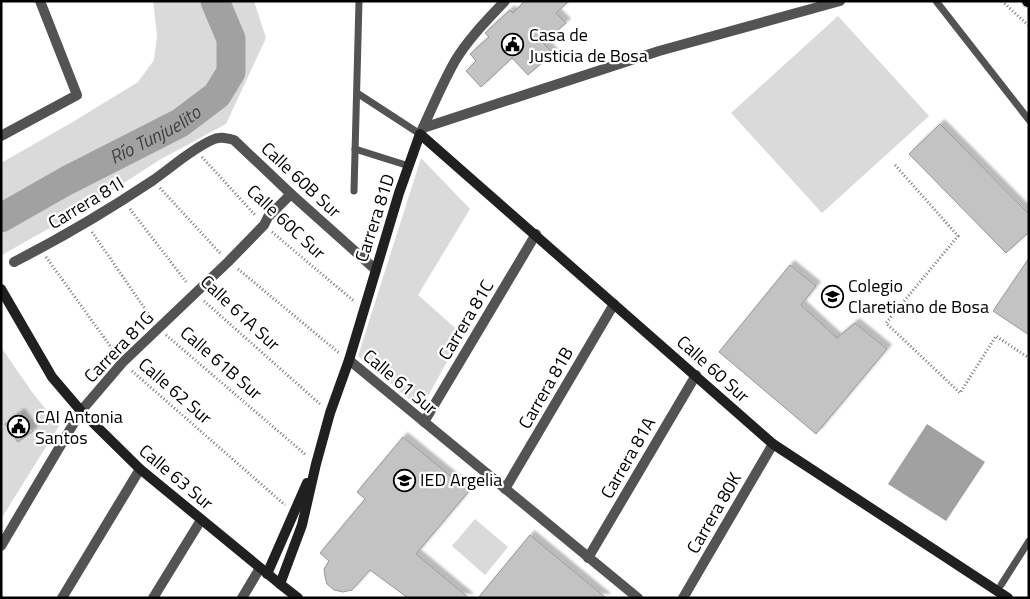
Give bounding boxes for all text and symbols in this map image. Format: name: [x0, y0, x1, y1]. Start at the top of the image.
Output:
place label: Casa de Justicia de Bosa: [529, 21, 648, 69]
public building icon: Casa de Justicia de Bosa: [501, 33, 525, 57]
water label: Río Tunjuelito: [104, 97, 207, 171]
street label: Calle 60B Sur: [255, 135, 347, 224]
street label: Carrera 81I: [43, 169, 129, 236]
street label: Carrera 81D: [348, 170, 401, 265]
street label: Calle 60C Sur: [241, 178, 332, 265]
street label: Calle 61A Sur: [194, 268, 286, 357]
place label: Colegio Claretiano de Bosa: [848, 272, 989, 320]
street label: Carrera 81C: [431, 274, 500, 365]
school or university icon: Colegio Claretiano de Bosa: [820, 284, 844, 308]
street label: Carrera 81G: [77, 305, 160, 389]
street label: Calle 61B Sur: [174, 319, 268, 406]
street label: Calle 60 Sur: [671, 329, 756, 409]
street label: Calle 61 Sur: [357, 342, 443, 421]
street label: Carrera 81B: [511, 342, 580, 434]
street label: Calle 62 Sur: [133, 351, 218, 430]
place label: CAI Antonia Santos: [35, 403, 123, 451]
street label: Carrera 81A: [593, 412, 662, 504]
public building icon: CAI Antonia Santos: [7, 415, 31, 439]
street label: Calle 63 Sur: [133, 437, 219, 516]
place label: IED Argelia: [420, 466, 502, 493]
street label: Carrera 80K: [679, 467, 748, 558]
school or university icon: IED Argelia: [392, 468, 416, 492]

